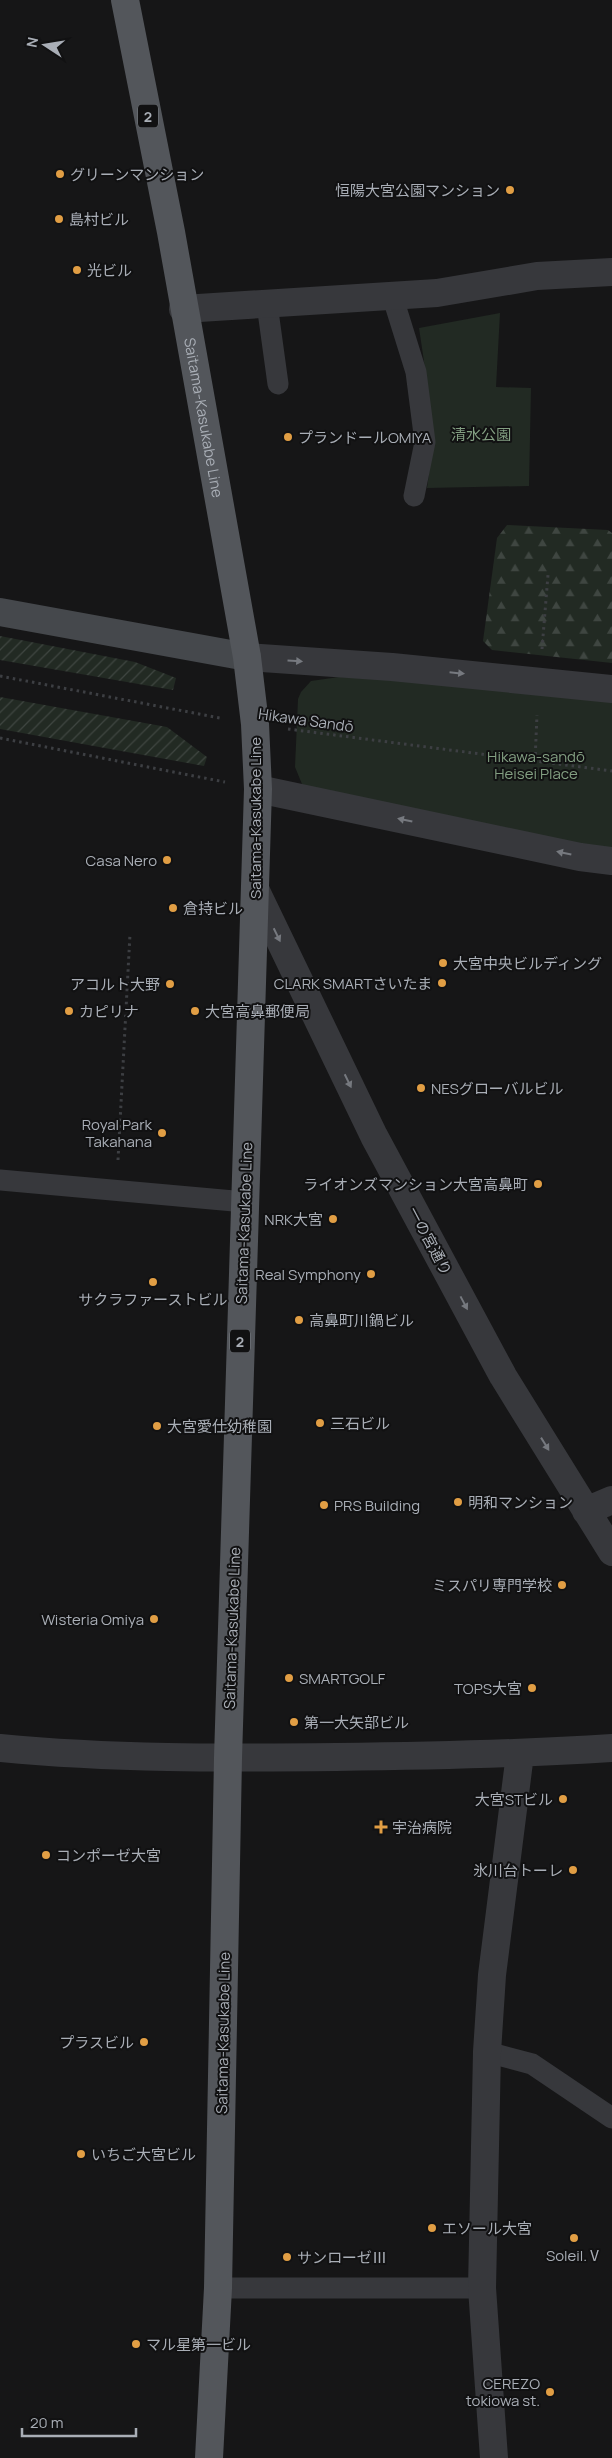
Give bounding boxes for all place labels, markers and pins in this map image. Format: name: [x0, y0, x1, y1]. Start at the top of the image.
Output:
place label: グリーンマンション: [70, 164, 204, 185]
marker: グリーンマンション: [54, 168, 66, 180]
place label: 恒陽大宮公園マンション: [335, 180, 500, 201]
marker: 恒陽大宮公園マンション: [504, 184, 516, 196]
place label: 島村ビル: [69, 209, 129, 230]
marker: 島村ビル: [53, 213, 65, 225]
place label: 光ビル: [87, 260, 132, 281]
marker: 光ビル: [71, 264, 83, 276]
place label: プランドールOMIYA: [298, 427, 432, 448]
marker: プランドールOMIYA: [282, 431, 294, 443]
place label: Casa Nero: [86, 850, 157, 871]
marker: Casa Nero: [161, 854, 173, 866]
place label: 倉持ビル: [183, 898, 243, 919]
marker: 倉持ビル: [167, 902, 179, 914]
place label: 大宮中央ビルディング: [453, 953, 602, 974]
marker: 大宮中央ビルディング: [437, 957, 449, 969]
place label: CLARK SMARTさいたま: [274, 973, 432, 994]
place label: アコルト大野: [70, 974, 160, 995]
marker: CLARK SMARTさいたま: [436, 977, 448, 989]
marker: アコルト大野: [164, 978, 176, 990]
place label: カピリナ: [79, 1001, 139, 1022]
place label: 大宮高鼻郵便局: [205, 1001, 310, 1022]
marker: カピリナ: [63, 1005, 75, 1017]
marker: 大宮高鼻郵便局: [189, 1005, 201, 1017]
place label: NESグローバルビル: [431, 1078, 564, 1099]
marker: NESグローバルビル: [415, 1082, 427, 1094]
place label: Royal Park Takahana: [82, 1114, 153, 1152]
marker: Royal Park Takahana: [156, 1127, 168, 1139]
place label: ライオンズマンション大宮高鼻町: [303, 1174, 528, 1195]
marker: ライオンズマンション大宮高鼻町: [532, 1178, 544, 1190]
place label: NRK大宮: [264, 1209, 323, 1230]
marker: NRK大宮: [327, 1213, 339, 1225]
place label: Real Symphony: [255, 1264, 361, 1285]
marker: Real Symphony: [365, 1268, 377, 1280]
marker: サクラファーストビル: [147, 1276, 159, 1288]
place label: サクラファーストビル: [78, 1289, 228, 1310]
place label: 高鼻町川鍋ビル: [309, 1310, 414, 1331]
marker: 高鼻町川鍋ビル: [293, 1314, 305, 1326]
place label: 三石ビル: [330, 1413, 390, 1434]
place label: 大宮愛仕幼稚園: [167, 1416, 272, 1437]
marker: 三石ビル: [314, 1417, 326, 1429]
marker: 大宮愛仕幼稚園: [151, 1420, 163, 1432]
place label: 明和マンション: [468, 1492, 573, 1513]
place label: PRS Building: [334, 1495, 420, 1516]
marker: 明和マンション: [452, 1496, 464, 1508]
marker: PRS Building: [318, 1499, 330, 1511]
place label: ミスパリ専門学校: [432, 1575, 552, 1596]
marker: ミスパリ専門学校: [556, 1579, 568, 1591]
place label: Wisteria Omiya: [41, 1609, 144, 1630]
marker: Wisteria Omiya: [148, 1613, 160, 1625]
place label: SMARTGOLF: [299, 1668, 386, 1689]
marker: SMARTGOLF: [283, 1672, 295, 1684]
place label: TOPS大宮: [454, 1678, 522, 1699]
marker: TOPS大宮: [526, 1682, 538, 1694]
place label: 第一大矢部ビル: [304, 1712, 409, 1733]
marker: 第一大矢部ビル: [288, 1716, 300, 1728]
place label: 大宮STビル: [475, 1789, 553, 1810]
marker: 大宮STビル: [557, 1793, 569, 1805]
place label: 宇治病院: [392, 1817, 452, 1838]
marker: 宇治病院: [374, 1820, 388, 1834]
place label: コンポーゼ大宮: [56, 1845, 161, 1866]
marker: コンポーゼ大宮: [40, 1849, 52, 1861]
place label: 氷川台トーレ: [473, 1860, 563, 1881]
marker: 氷川台トーレ: [567, 1864, 579, 1876]
place label: プラスビル: [59, 2032, 134, 2053]
marker: プラスビル: [138, 2036, 150, 2048]
place label: いちご大宮ビル: [91, 2144, 196, 2165]
marker: いちご大宮ビル: [75, 2148, 87, 2160]
place label: エソール大宮: [442, 2218, 532, 2239]
marker: エソール大宮: [426, 2222, 438, 2234]
marker: Soleil.Ⅴ: [568, 2232, 580, 2244]
place label: Soleil.Ⅴ: [546, 2245, 602, 2266]
place label: サンローゼⅢ: [297, 2247, 387, 2268]
marker: サンローゼⅢ: [281, 2251, 293, 2263]
place label: マル星第一ビル: [146, 2334, 251, 2355]
marker: マル星第一ビル: [130, 2338, 142, 2350]
place label: CEREZO tokiowa st.: [466, 2373, 540, 2411]
marker: CEREZO tokiowa st.: [544, 2386, 556, 2398]

